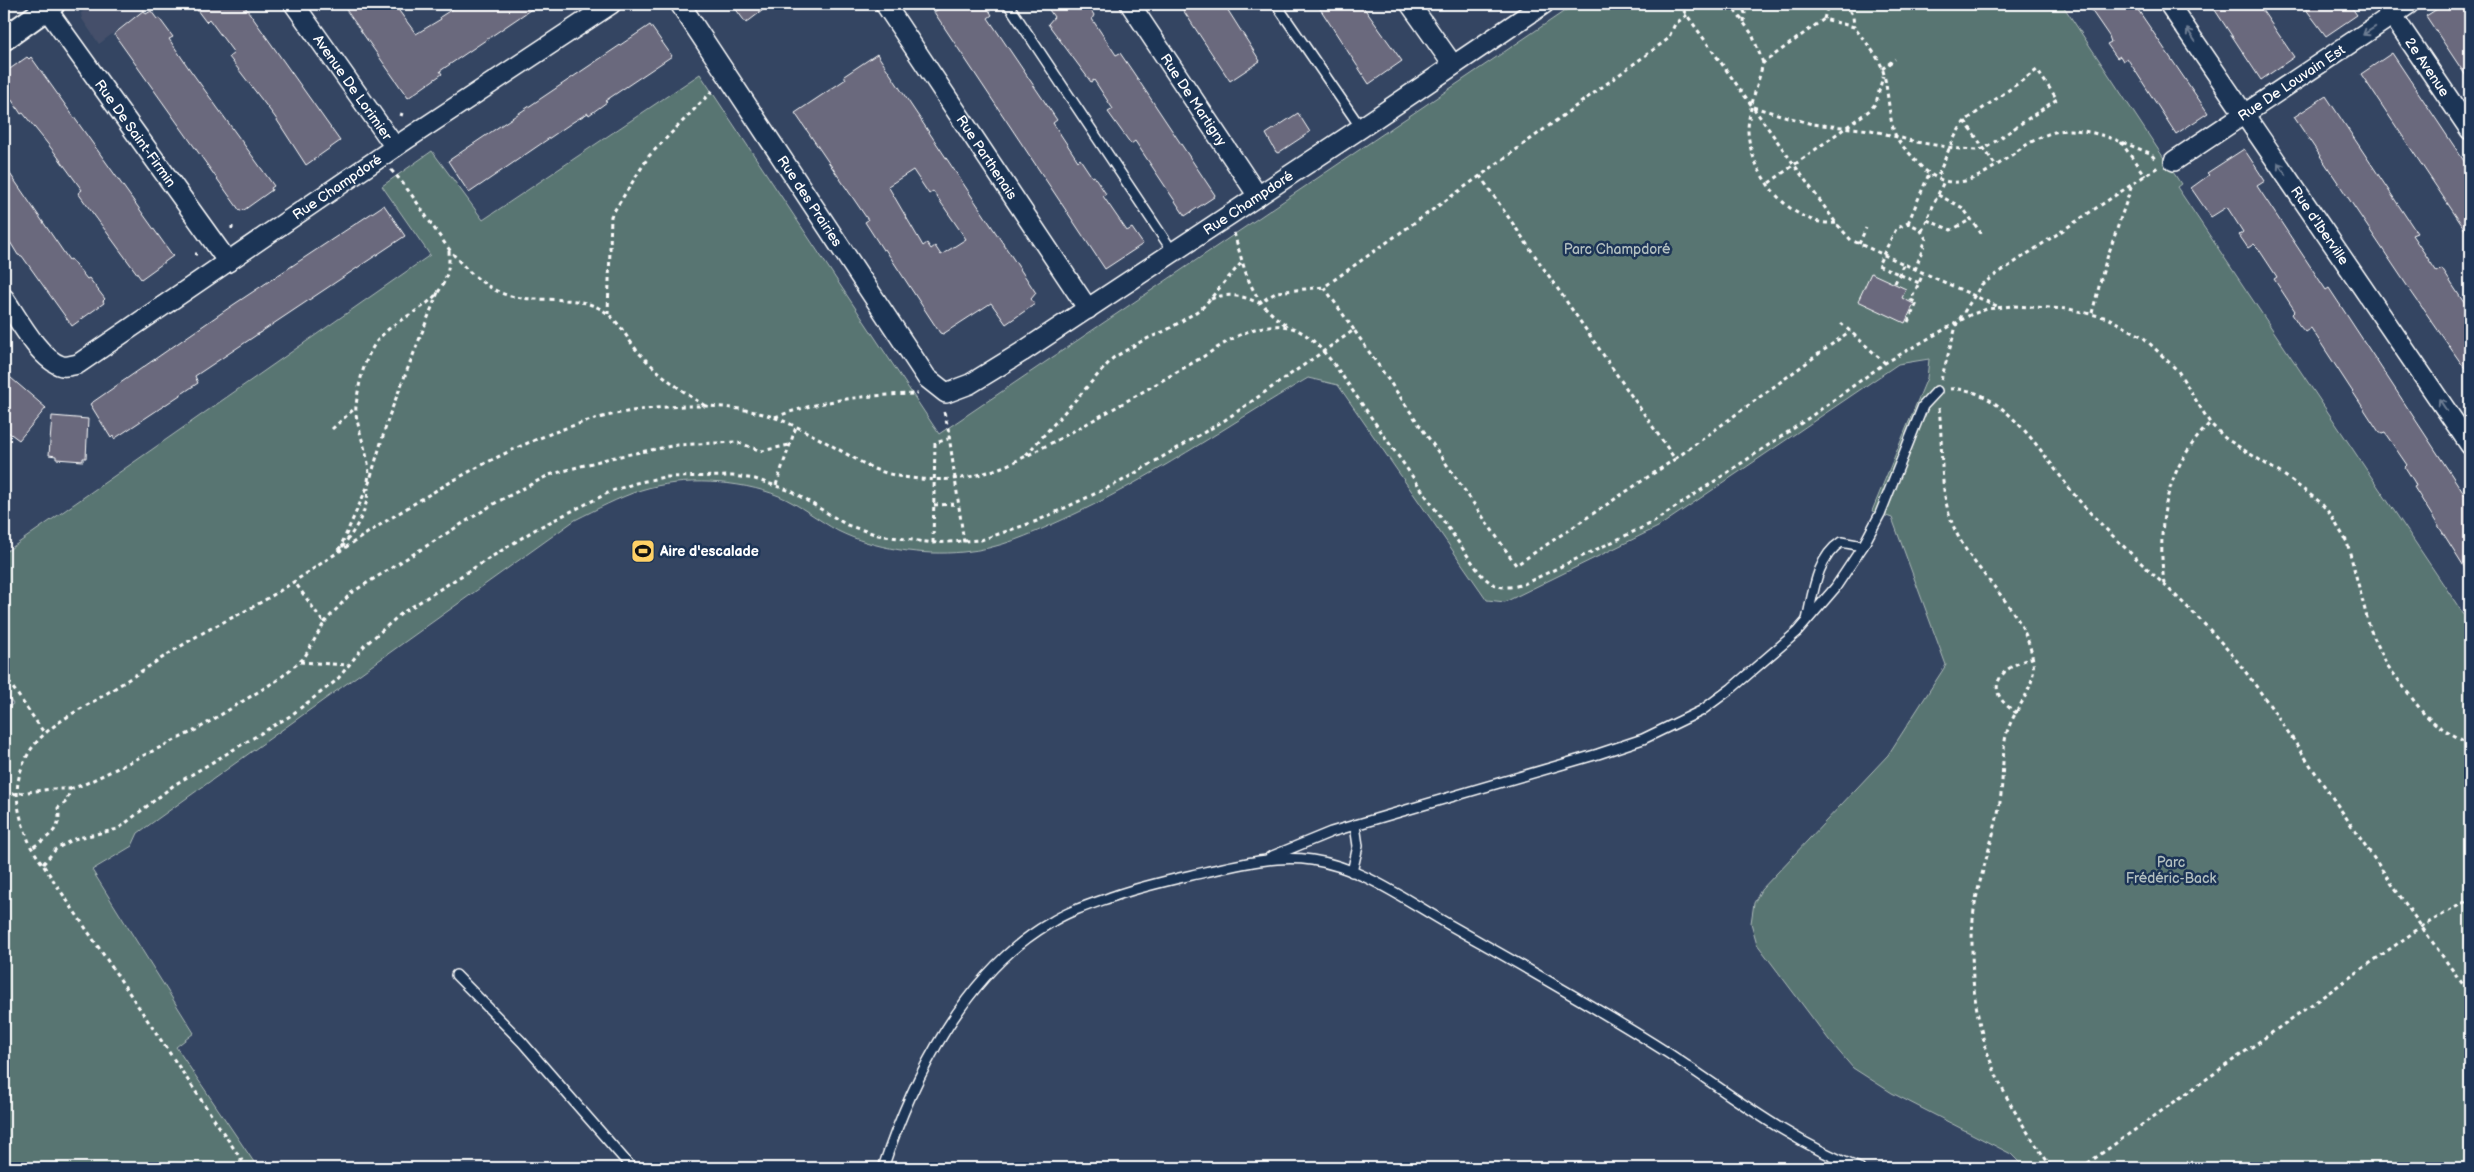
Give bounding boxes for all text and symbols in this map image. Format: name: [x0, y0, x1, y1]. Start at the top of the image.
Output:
one-way arrow: [2362, 26, 2376, 36]
one-way arrow: [2186, 28, 2196, 42]
street label: Avenue De Lorimier: [309, 32, 396, 144]
street label: 2e Avenue: [2401, 35, 2453, 100]
street label: Rue De Louvain Est: [2235, 41, 2349, 125]
street label: Rue De Martigny: [1157, 51, 1231, 150]
street label: Rue De Saint-Firmin: [91, 76, 180, 191]
street label: Rue Parthenais: [952, 112, 1021, 203]
street label: Rue Champdoré: [290, 150, 386, 224]
street label: Rue des Prairies: [774, 153, 846, 250]
one-way arrow: [2277, 163, 2287, 177]
street label: Rue Champdoré: [1200, 167, 1297, 239]
street label: Rue d'Iberville: [2287, 183, 2352, 268]
park label: Parc Champdoré: [1564, 241, 1671, 258]
one-way arrow: [2438, 398, 2448, 412]
sports icon: Aire d'escalade: [630, 538, 656, 564]
place label: Aire d'escalade: [659, 543, 759, 560]
park label: Parc Frédéric-Back: [2126, 854, 2216, 887]

